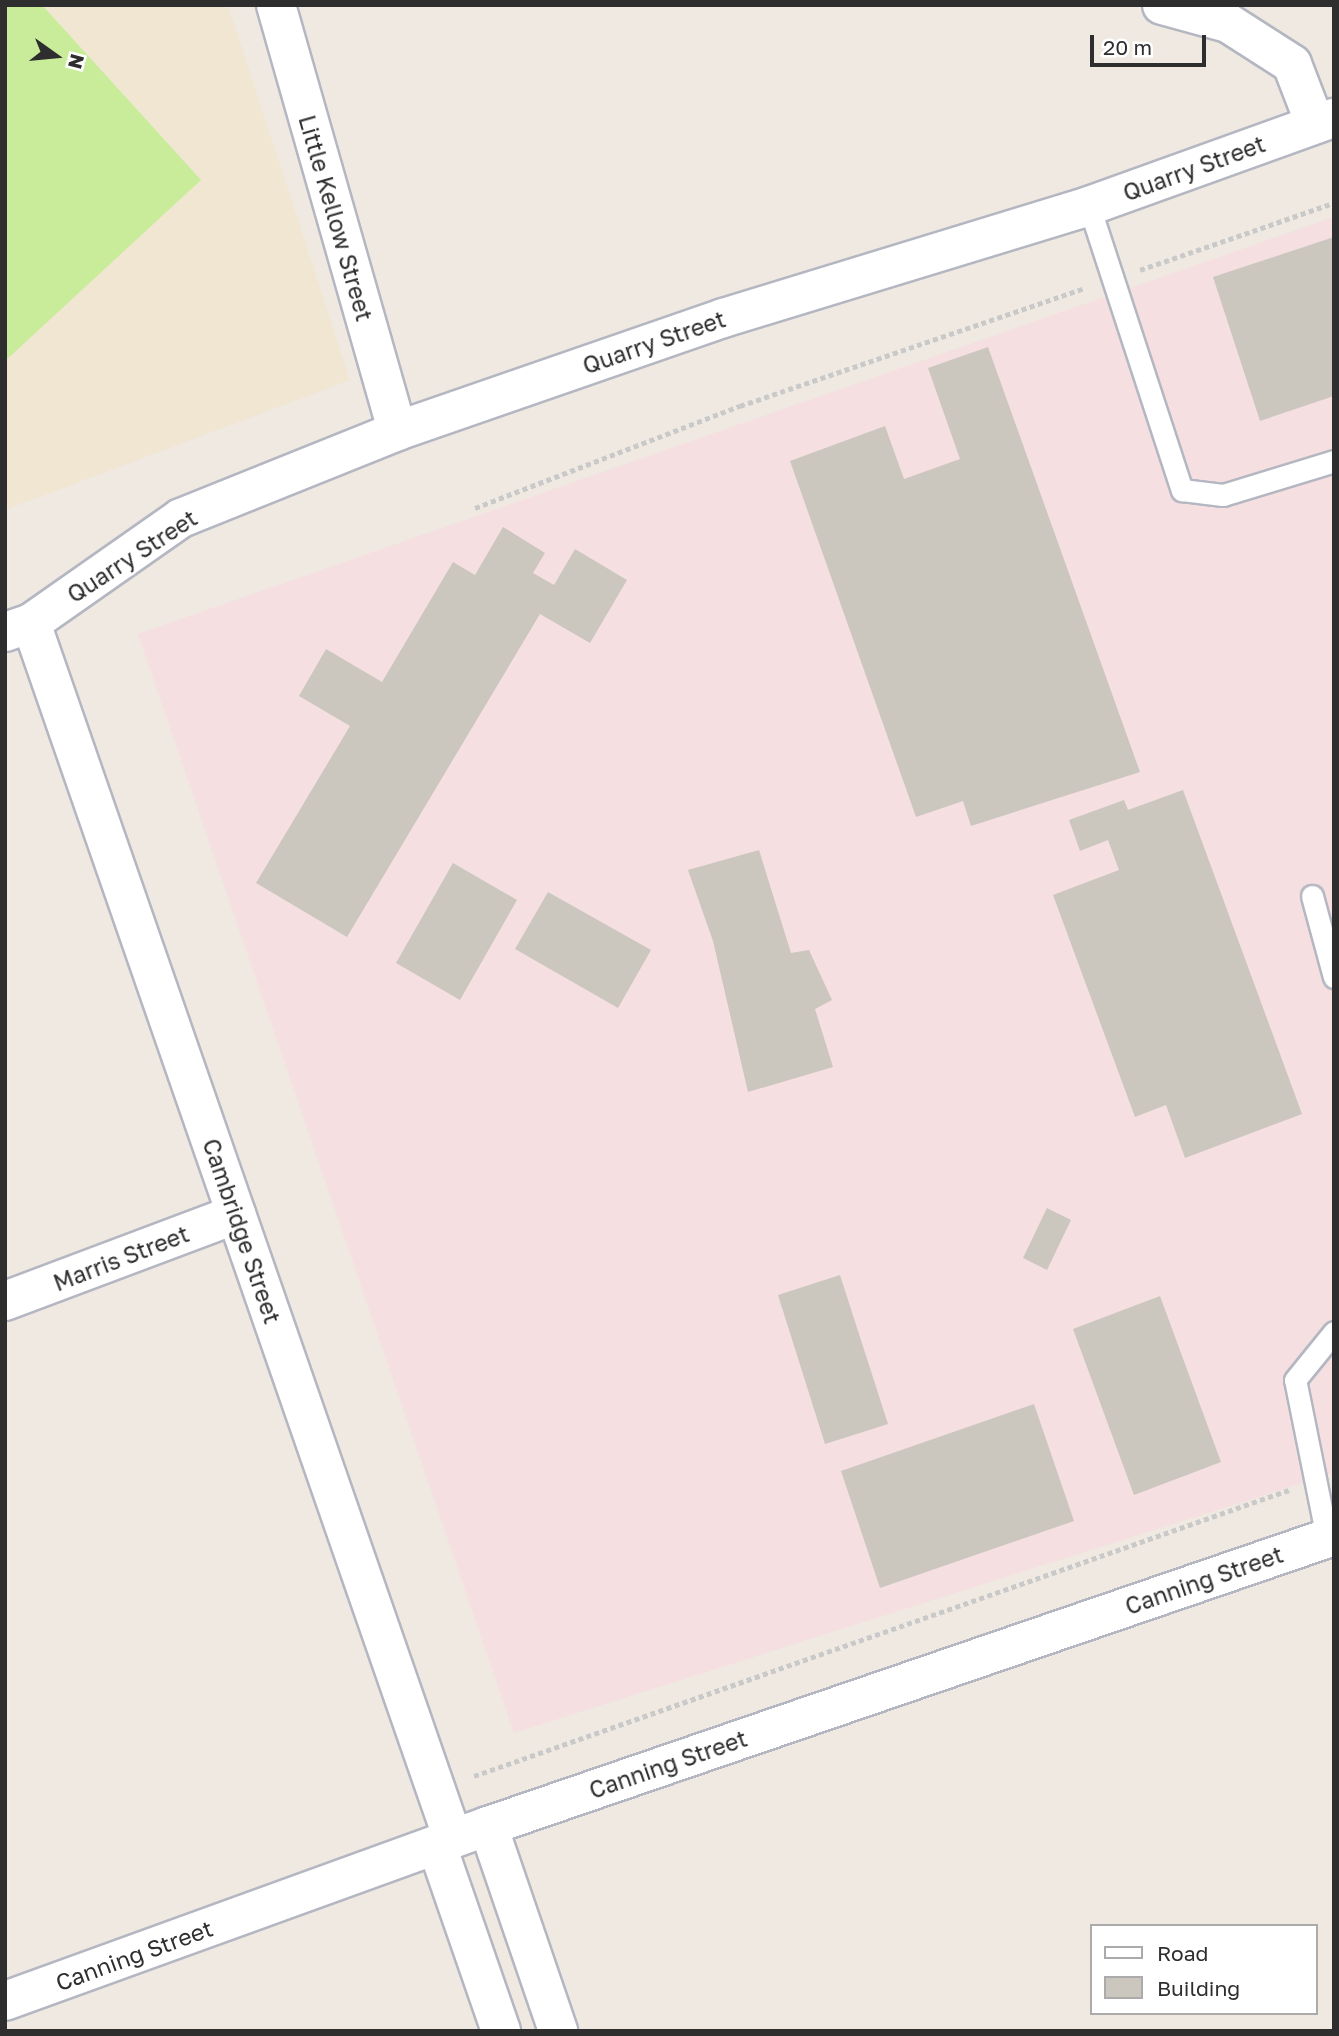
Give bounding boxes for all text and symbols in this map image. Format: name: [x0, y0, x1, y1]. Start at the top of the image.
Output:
north arrow: [21, 21, 91, 91]
scale bar: [1094, 21, 1210, 65]
text: 20 m: [1103, 34, 1152, 60]
text: N: [64, 52, 90, 72]
street label: Little Kellow Street: [293, 112, 379, 324]
street label: Quarry Street: [1119, 130, 1269, 206]
street label: Quarry Street: [579, 305, 729, 379]
street label: Quarry Street: [62, 504, 202, 608]
street label: Cambridge Street: [197, 1135, 287, 1327]
street label: Marris Street: [49, 1220, 193, 1296]
street label: Canning Street: [1121, 1540, 1287, 1620]
street label: Canning Street: [585, 1724, 751, 1804]
street label: Canning Street: [52, 1914, 216, 1996]
legend: [1090, 1924, 1318, 2015]
text: Road: [1157, 1940, 1208, 1966]
text: Building: [1157, 1975, 1240, 2001]

